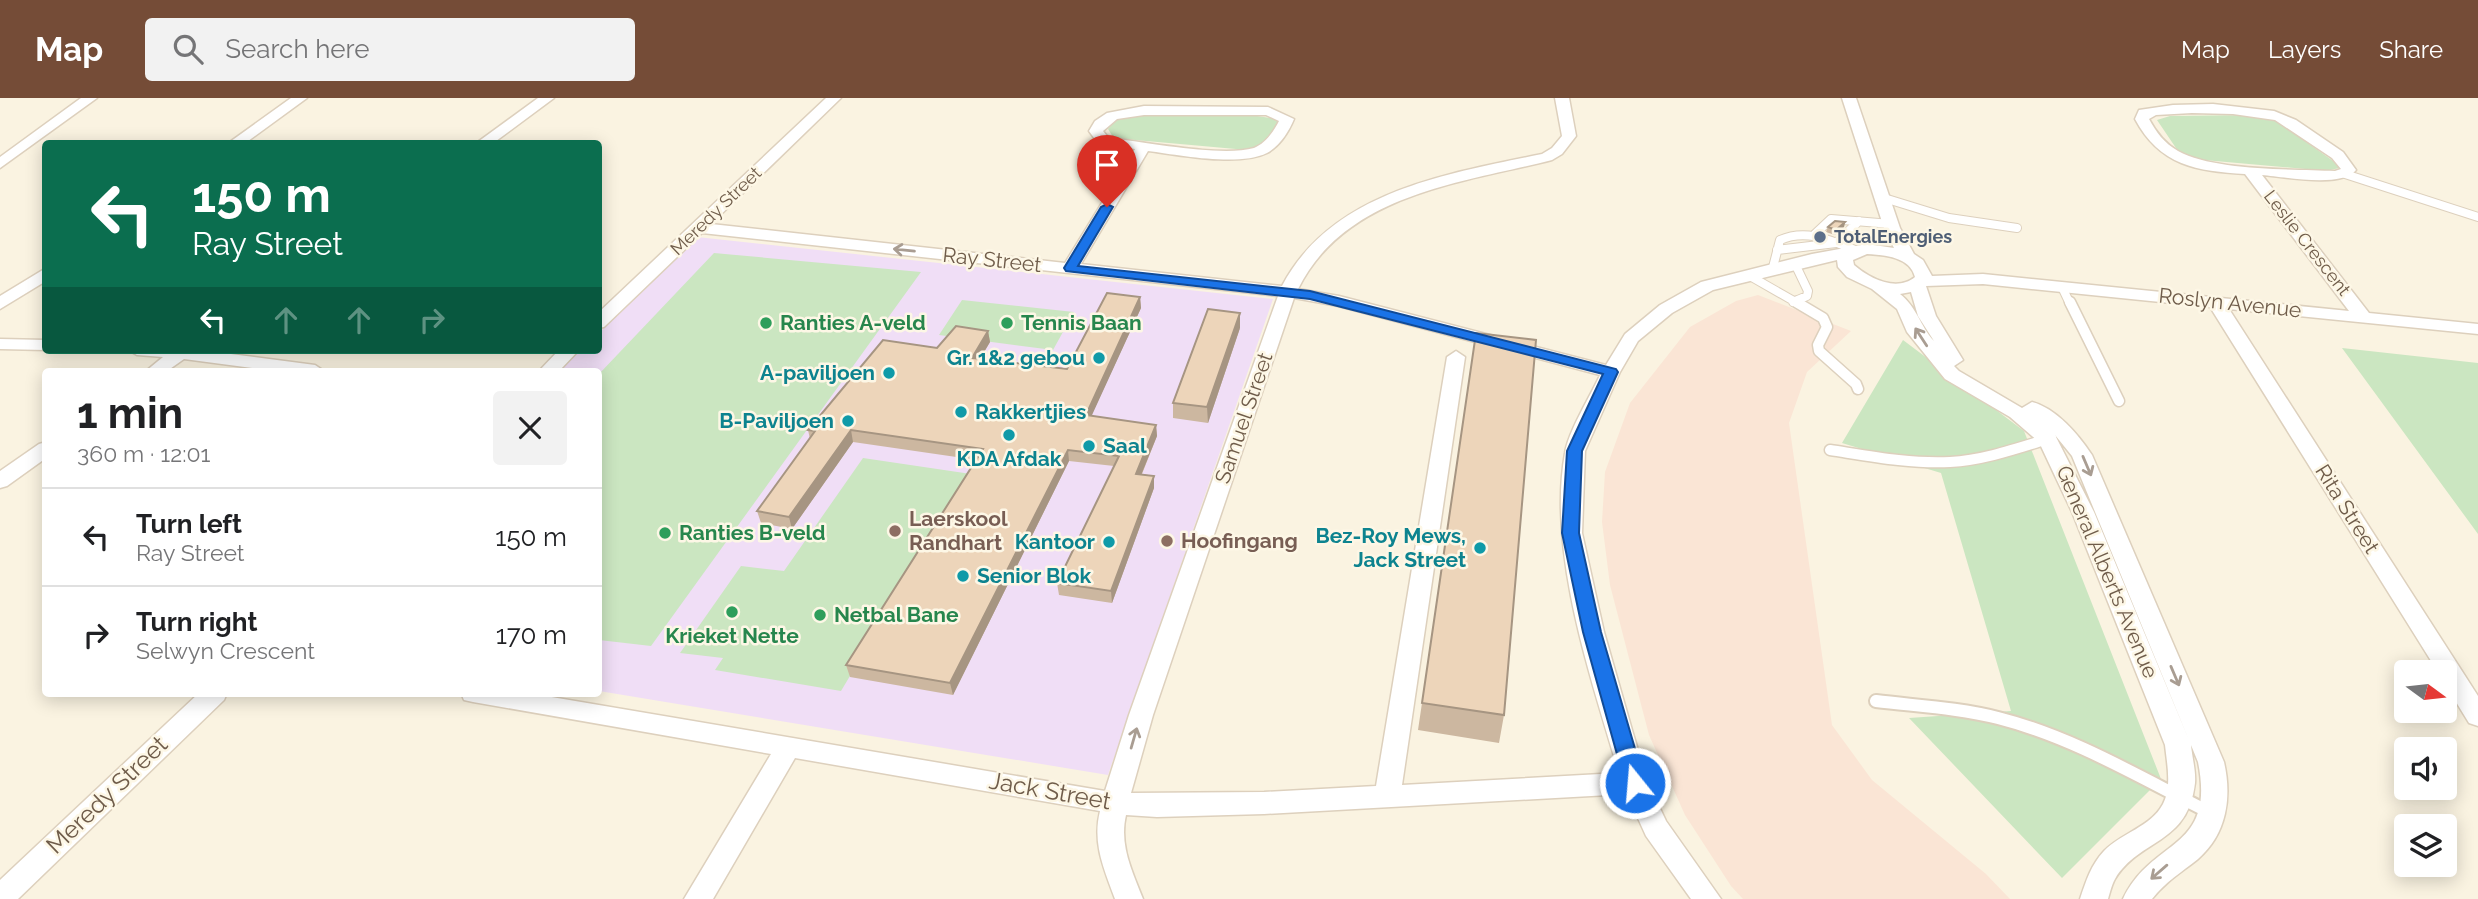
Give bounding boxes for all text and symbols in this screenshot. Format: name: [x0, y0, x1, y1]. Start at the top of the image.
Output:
search box: [145, 18, 635, 81]
text: Map: [35, 30, 103, 69]
icon: search: [169, 30, 207, 68]
text: Search here: [225, 34, 370, 64]
text: Map: [2181, 35, 2230, 64]
text: Layers: [2268, 35, 2341, 64]
text: Share: [2379, 35, 2443, 64]
pin: [1077, 135, 1137, 207]
icon: arrive: [1088, 146, 1126, 184]
street label: Meredy Street: [666, 162, 765, 259]
text: 150 m: [192, 166, 331, 223]
icon: left: [77, 168, 168, 259]
street label: Leslie Crescent: [2260, 186, 2355, 300]
text: Ray Street: [192, 225, 343, 262]
place label: TotalEnergies: [1834, 226, 1952, 247]
marker: TotalEnergies: [1812, 229, 1828, 245]
street label: Ray Street: [941, 242, 1043, 277]
one-way arrow: [893, 243, 916, 256]
street label: Roslyn Avenue: [2157, 283, 2303, 322]
icon: left: [194, 301, 232, 339]
icon: ahead: [267, 301, 305, 339]
icon: ahead: [340, 301, 378, 339]
icon: right: [413, 301, 451, 339]
place label: Ranties A-veld: [780, 310, 926, 335]
place label: Tennis Baan: [1021, 310, 1142, 335]
marker: Ranties A-veld: [758, 315, 774, 331]
marker: Tennis Baan: [999, 315, 1015, 331]
one-way arrow: [1913, 328, 1927, 348]
place label: Gr. 1&2 gebou: [947, 345, 1085, 370]
street label: Samuel Street: [1209, 349, 1278, 487]
marker: Gr. 1&2 gebou: [1091, 350, 1107, 366]
place label: A-paviljoen: [760, 360, 875, 385]
marker: A-paviljoen: [881, 365, 897, 381]
text: 1 min: [77, 389, 183, 438]
button: close: [493, 391, 567, 465]
place label: Rakkertjies: [975, 399, 1086, 424]
marker: Rakkertjies: [953, 404, 969, 420]
place label: B-Paviljoen: [719, 408, 834, 433]
marker: B-Paviljoen: [840, 413, 856, 429]
marker: KDA Afdak: [1001, 427, 1017, 443]
place label: Saal: [1103, 433, 1147, 458]
marker: Saal: [1081, 438, 1097, 454]
text: 360 m · 12:01: [77, 440, 210, 467]
place label: KDA Afdak: [956, 446, 1062, 471]
one-way arrow: [2081, 455, 2094, 477]
street label: Rita Street: [2310, 460, 2385, 558]
street label: General Alberts Avenue: [2051, 462, 2164, 682]
place label: Laerskool Randhart: [909, 506, 1008, 555]
text: Turn left: [136, 509, 242, 539]
icon: left: [77, 518, 115, 556]
place label: Ranties B-veld: [679, 520, 826, 545]
text: 150 m: [495, 522, 567, 552]
marker: Laerskool Randhart: [887, 523, 903, 539]
place label: Bez-Roy Mews, Jack Street: [1316, 523, 1466, 572]
marker: Ranties B-veld: [657, 525, 673, 541]
place label: Hoofingang: [1181, 528, 1298, 553]
place label: Kantoor: [1015, 529, 1095, 554]
marker: Hoofingang: [1159, 533, 1175, 549]
marker: Kantoor: [1101, 534, 1117, 550]
text: Ray Street: [136, 539, 245, 566]
marker: Bez-Roy Mews, Jack Street: [1472, 540, 1488, 556]
place label: Senior Blok: [977, 563, 1092, 588]
marker: Senior Blok: [955, 568, 971, 584]
place label: Netbal Bane: [834, 602, 959, 627]
marker: Krieket Nette: [724, 604, 740, 620]
text: Turn right: [136, 607, 257, 637]
marker: Netbal Bane: [812, 607, 828, 623]
icon: right: [77, 616, 115, 654]
text: 170 m: [496, 620, 567, 650]
place label: Krieket Nette: [665, 623, 799, 648]
text: Selwyn Crescent: [136, 637, 315, 664]
north arrow: [2394, 660, 2457, 723]
map controls: [2394, 660, 2457, 877]
one-way arrow: [2170, 665, 2183, 686]
one-way arrow: [1129, 727, 1142, 749]
street label: Meredy Street: [40, 730, 173, 860]
button: sound: [2394, 737, 2457, 800]
position arrow: [1598, 746, 1672, 820]
street label: Jack Street: [987, 766, 1113, 815]
button: layers: [2394, 814, 2457, 877]
one-way arrow: [2150, 864, 2168, 880]

